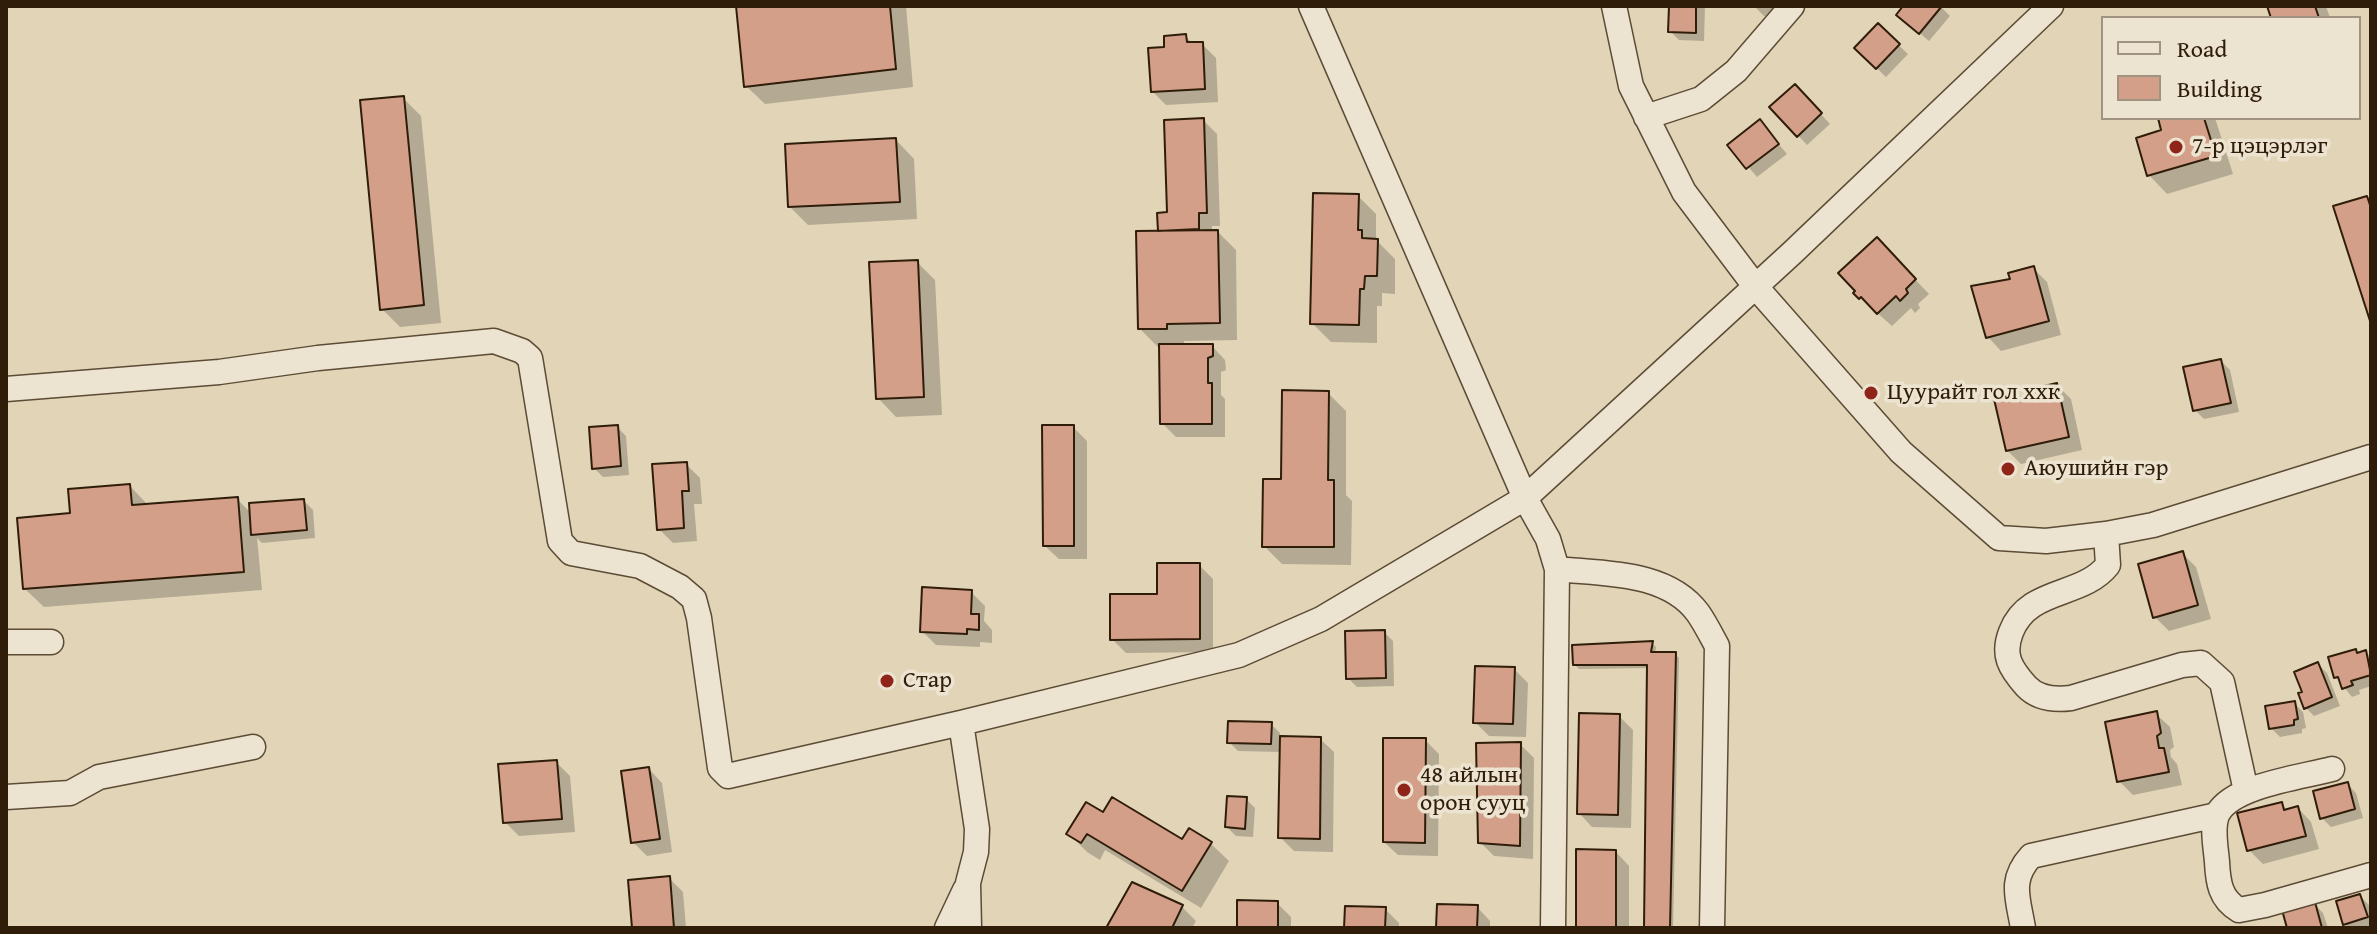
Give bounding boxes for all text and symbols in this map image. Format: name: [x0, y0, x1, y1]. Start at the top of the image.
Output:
legend: [2101, 16, 2361, 120]
text: Road: [2177, 31, 2227, 66]
text: Building: [2177, 71, 2262, 106]
place label: 7-р цэцэрлэг: [2192, 133, 2327, 161]
marker: 7-р цэцэрлэг: [2167, 138, 2185, 156]
place label: Цуурайт гол ххк: [1887, 379, 2060, 407]
marker: Цуурайт гол ххк: [1862, 384, 1880, 402]
place label: Аюушийн гэр: [2024, 455, 2168, 483]
marker: Аюушийн гэр: [1999, 460, 2017, 478]
place label: Стар: [903, 667, 952, 695]
marker: Стар: [878, 672, 896, 690]
place label: 48 айлын орон сууц: [1420, 762, 1525, 818]
marker: 48 айлын орон сууц: [1395, 781, 1413, 799]

